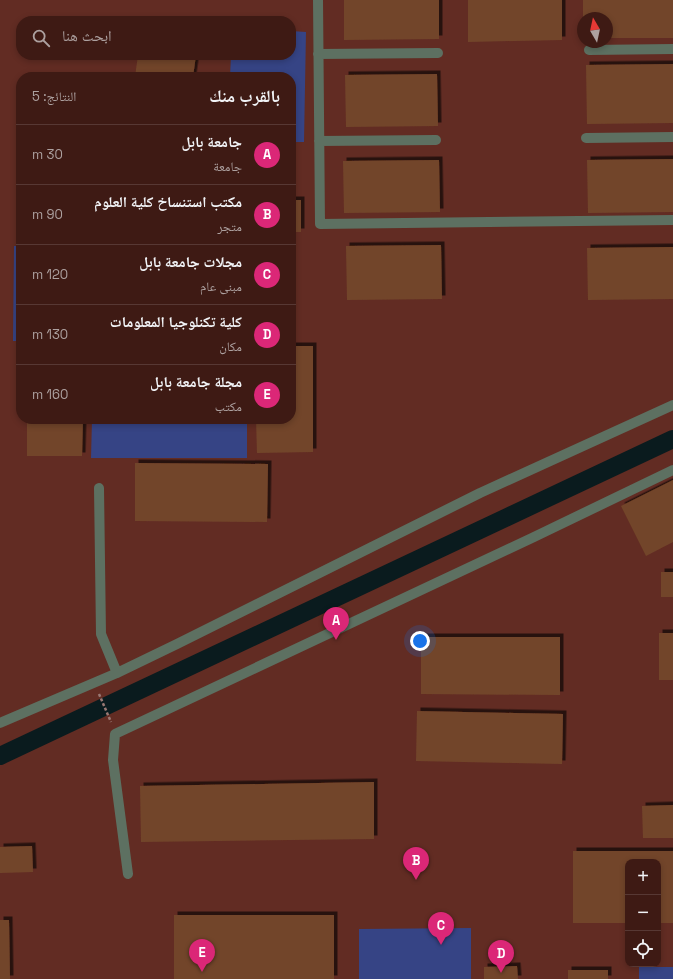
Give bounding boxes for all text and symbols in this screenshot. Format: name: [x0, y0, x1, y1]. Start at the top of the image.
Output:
north arrow: [577, 12, 613, 48]
search box: [16, 16, 296, 60]
text: ابحث هنا: [62, 26, 112, 45]
icon: search: [30, 27, 52, 49]
text: بالقرب منك: [209, 85, 280, 107]
text: النتائج: 5: [32, 88, 76, 105]
text: جامعة بابل: [182, 132, 242, 151]
text: 30 m: [32, 146, 63, 163]
text: A: [263, 146, 271, 163]
text: جامعة: [213, 158, 242, 175]
text: مكتب استنساخ كلية العلوم: [94, 192, 242, 211]
text: 90 m: [32, 206, 63, 223]
text: B: [263, 206, 271, 223]
text: متجر: [217, 218, 242, 235]
text: مجلات جامعة بابل: [139, 252, 242, 271]
text: 120 m: [32, 266, 68, 283]
text: C: [263, 266, 271, 283]
text: مبنى عام: [200, 278, 242, 295]
text: كلية تكنلوجيا المعلومات: [110, 312, 242, 331]
text: 130 m: [32, 326, 68, 343]
text: D: [263, 326, 271, 343]
text: مكان: [219, 338, 242, 355]
text: مجلة جامعة بابل: [150, 372, 242, 391]
text: 160 m: [32, 386, 68, 403]
text: E: [263, 386, 271, 403]
text: مكتب: [215, 398, 242, 415]
pin: A: [323, 607, 349, 640]
your location: [410, 631, 430, 651]
pin: B: [403, 847, 429, 880]
map controls: [625, 859, 661, 967]
button: +: [625, 859, 661, 895]
button: −: [625, 895, 661, 931]
pin: C: [428, 912, 454, 945]
button: locate: [625, 931, 661, 967]
pin: E: [189, 939, 215, 972]
pin: D: [488, 940, 514, 973]

